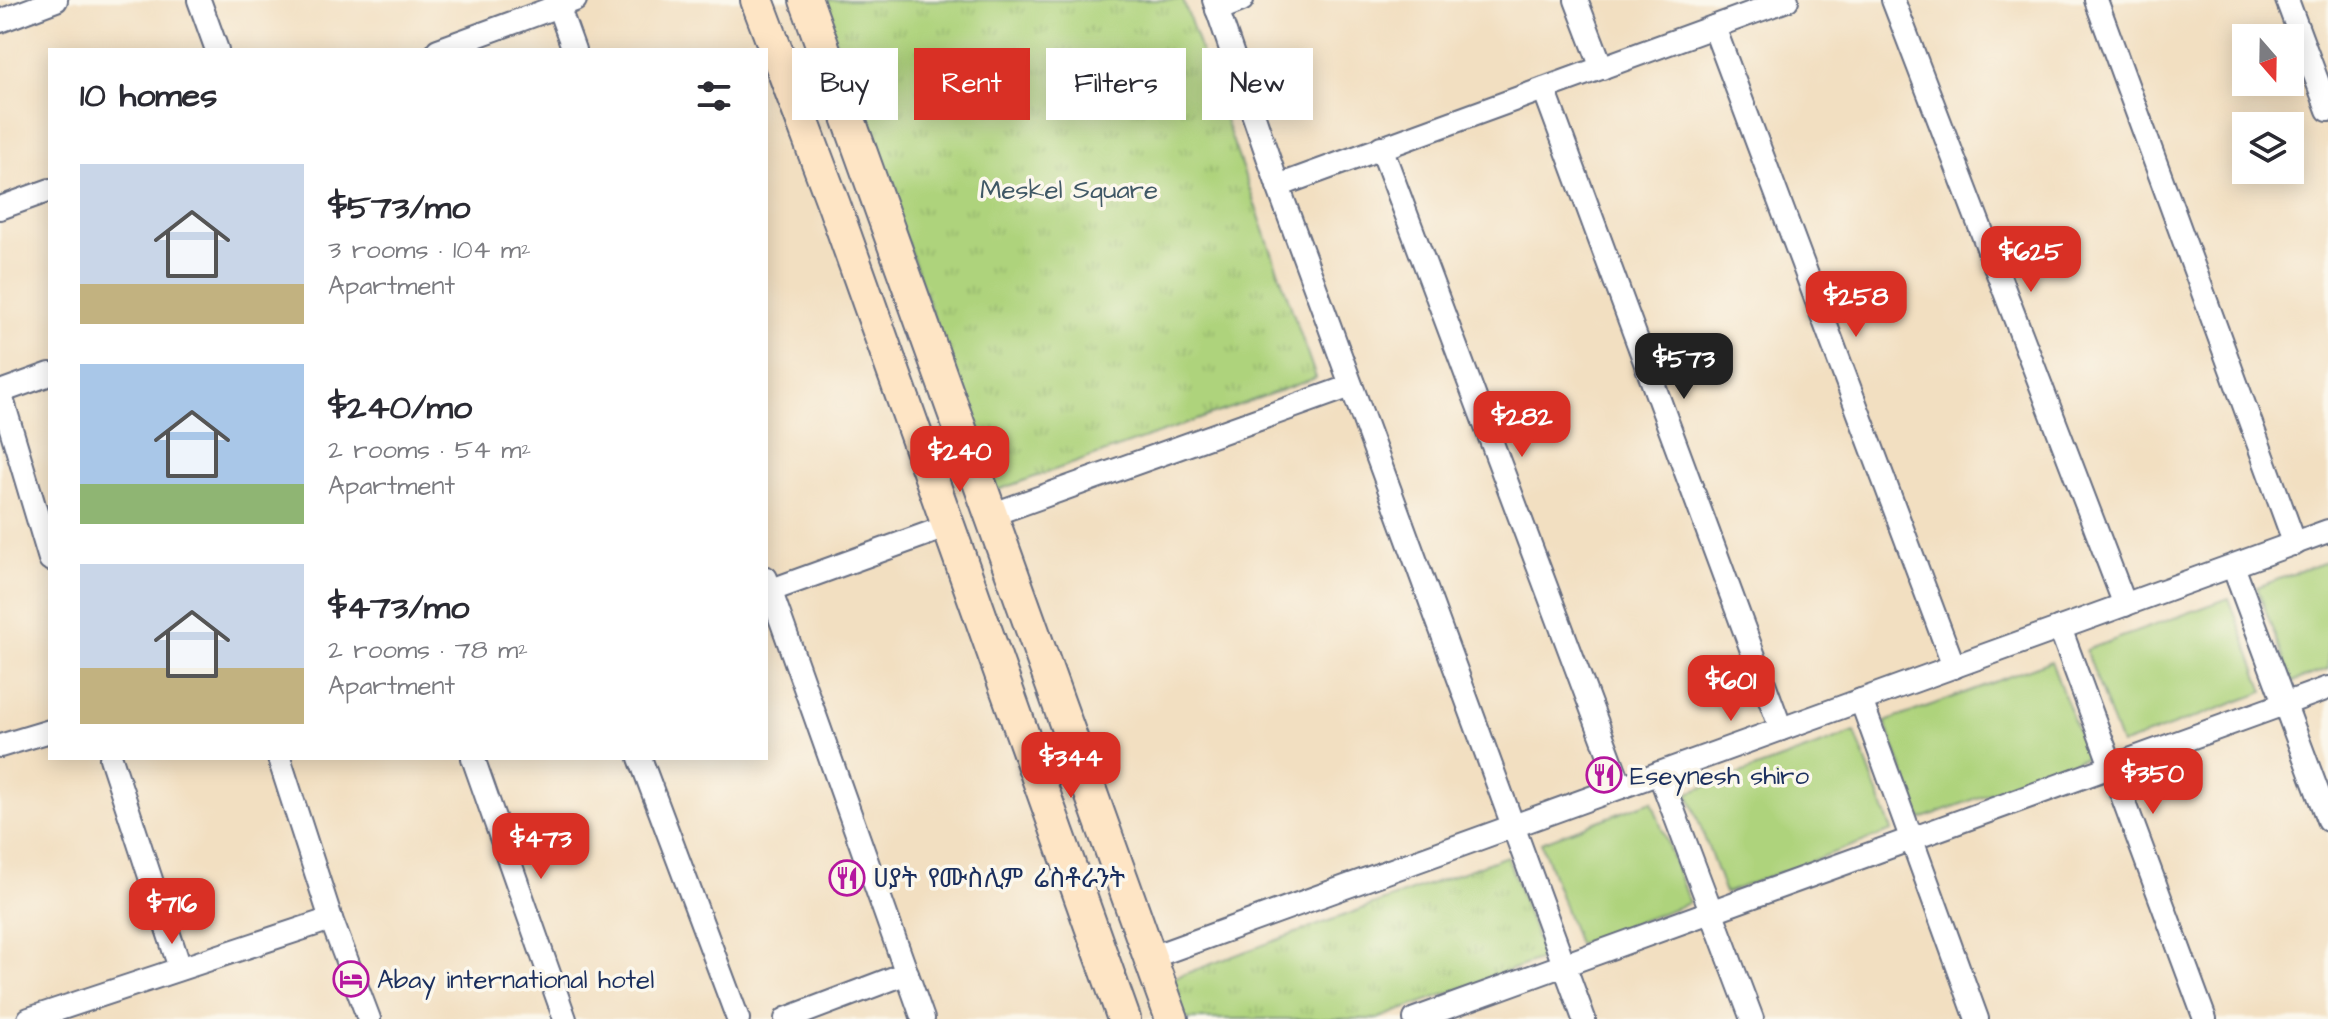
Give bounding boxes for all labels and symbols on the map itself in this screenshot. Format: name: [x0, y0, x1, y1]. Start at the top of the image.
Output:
north arrow: [2232, 24, 2304, 96]
park label: Meskel Square: [980, 172, 1158, 208]
pin: $625: [1984, 226, 2078, 294]
pin: $258: [1809, 271, 1903, 339]
pin: $573: [1637, 333, 1731, 401]
pin: $282: [1475, 391, 1569, 459]
pin: $240: [913, 426, 1007, 494]
pin: $601: [1684, 655, 1778, 723]
pin: $344: [1024, 732, 1118, 800]
pin: $350: [2106, 748, 2200, 816]
restaurant icon: Eseynesh shiro: [1585, 756, 1623, 794]
place label: Eseynesh shiro: [1630, 758, 1809, 796]
pin: $473: [494, 813, 588, 881]
restaurant icon: ሀያት የሙስሊም ሬስቶራንት: [828, 859, 866, 897]
place label: ሀያት የሙስሊም ሬስቶራንት: [873, 861, 1125, 897]
pin: $716: [125, 878, 219, 946]
hotel icon: Abay international hotel: [332, 960, 370, 998]
place label: Abay international hotel: [377, 962, 654, 1000]

